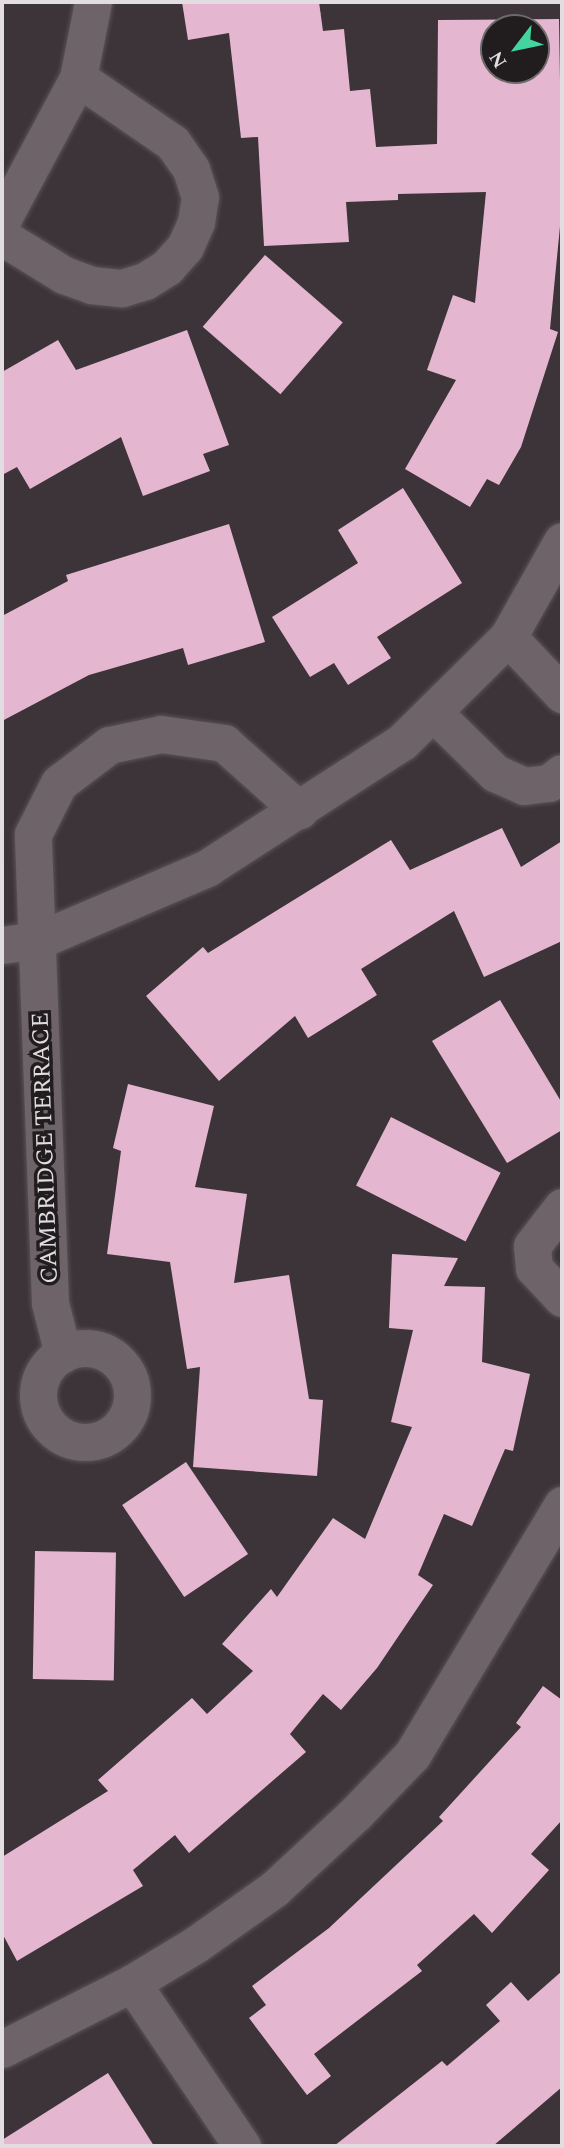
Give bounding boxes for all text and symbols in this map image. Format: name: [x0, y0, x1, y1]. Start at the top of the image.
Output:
north arrow: [480, 14, 550, 84]
text: N: [482, 45, 515, 74]
street label: CAMBRIDGE TERRACE: [27, 1012, 65, 1284]

